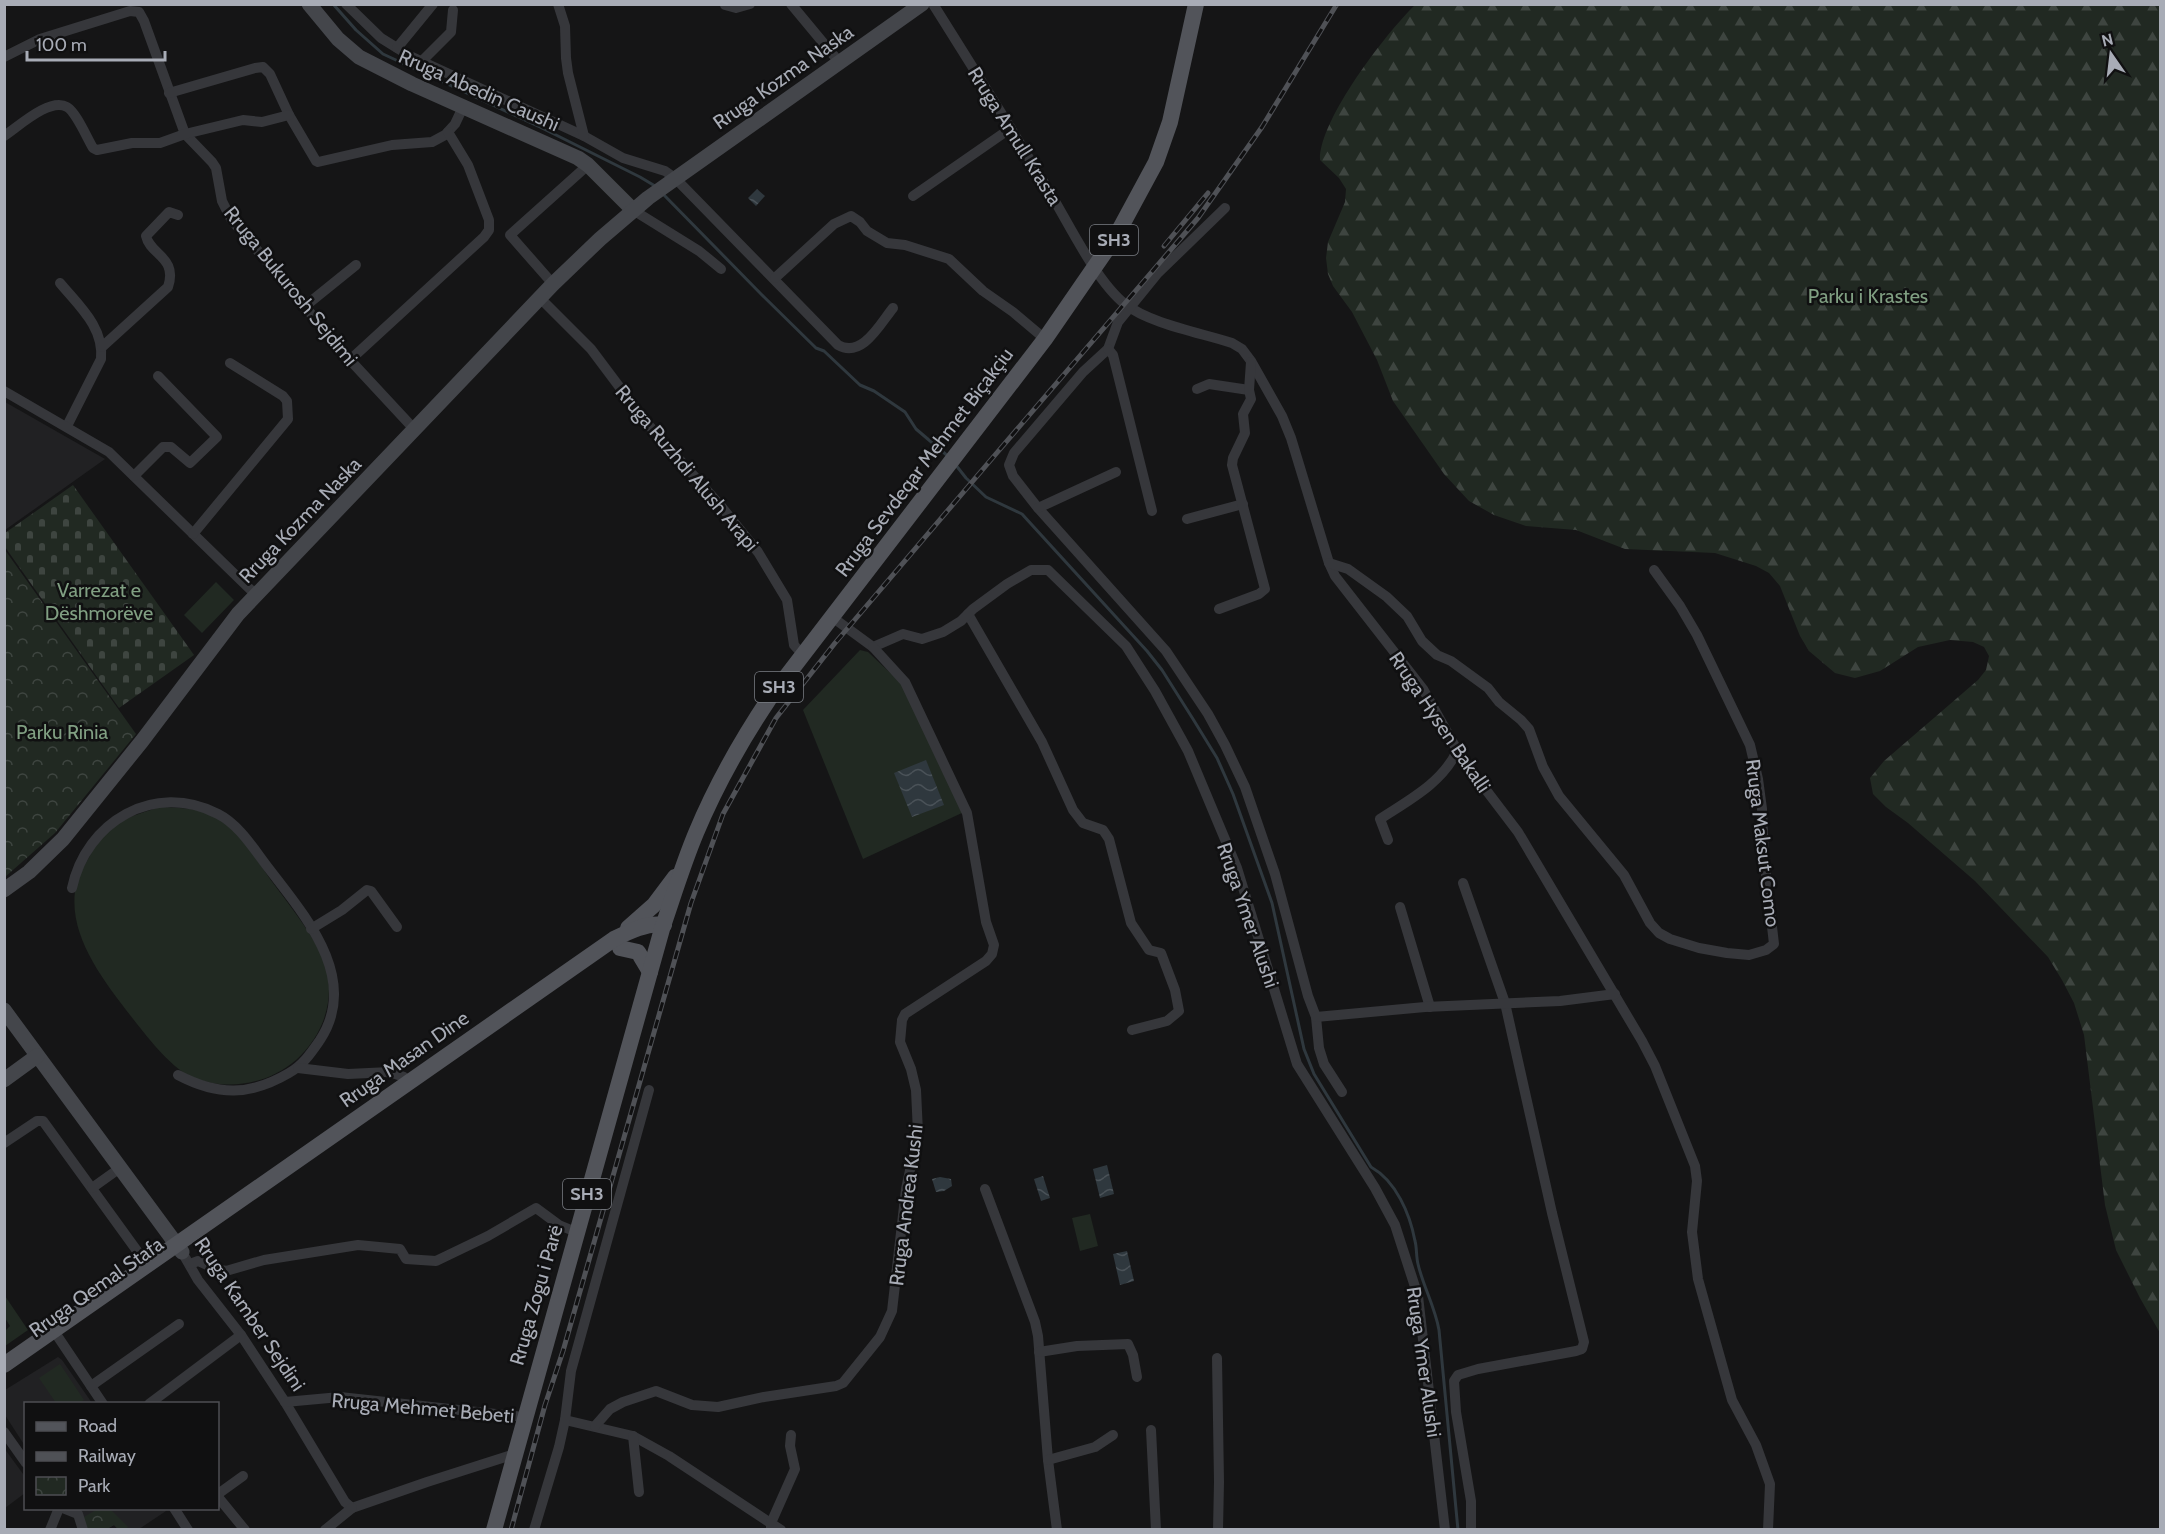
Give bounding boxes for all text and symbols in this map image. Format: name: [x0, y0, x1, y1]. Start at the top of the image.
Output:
street label: Rruga Kozma Naska: [708, 19, 858, 134]
scale bar: [27, 24, 165, 62]
north arrow: [2081, 24, 2141, 84]
text: N: [2100, 29, 2115, 51]
text: 100 m: [36, 34, 87, 56]
street label: Rruga Abedin Caushi: [395, 44, 563, 136]
street label: Rruga Amull Krasta: [963, 62, 1067, 210]
street label: Rruga Bukurosh Sejdimi: [219, 201, 363, 371]
road number: SH3: [1090, 225, 1138, 255]
park label: Parku i Krastes: [1808, 284, 1928, 308]
street label: Rruga Sevdeqar Mehmet Biçakçiu: [830, 343, 1018, 581]
street label: Rruga Ruzhdi Alush Arapi: [610, 380, 764, 556]
street label: Rruga Kozma Naska: [234, 452, 366, 588]
park label: Varrezat e Dëshmorëve: [45, 578, 153, 625]
street label: Rruga Hysen Bakalli: [1384, 647, 1496, 797]
road number: SH3: [755, 672, 803, 702]
park label: Parku Rinia: [16, 720, 108, 744]
street label: Rruga Maksut Como: [1741, 758, 1785, 928]
street label: Rruga Ymer Alushi: [1212, 839, 1284, 991]
street label: Rruga Masan Dine: [335, 1006, 473, 1112]
street label: Rruga Andrea Kushi: [884, 1123, 928, 1287]
road number: SH3: [563, 1179, 611, 1209]
street label: Rruga Zogu i Parë: [504, 1222, 568, 1368]
street label: Rruga Qemal Stafa: [24, 1232, 168, 1342]
street label: Rruga Kamber Sejdini: [190, 1233, 310, 1395]
street label: Rruga Ymer Alushi: [1402, 1285, 1446, 1439]
street label: Rruga Mehmet Bebeti: [331, 1388, 515, 1428]
legend: [24, 1402, 219, 1510]
text: Road: [78, 1415, 117, 1437]
text: Railway: [78, 1445, 136, 1467]
text: Park: [78, 1475, 111, 1497]

